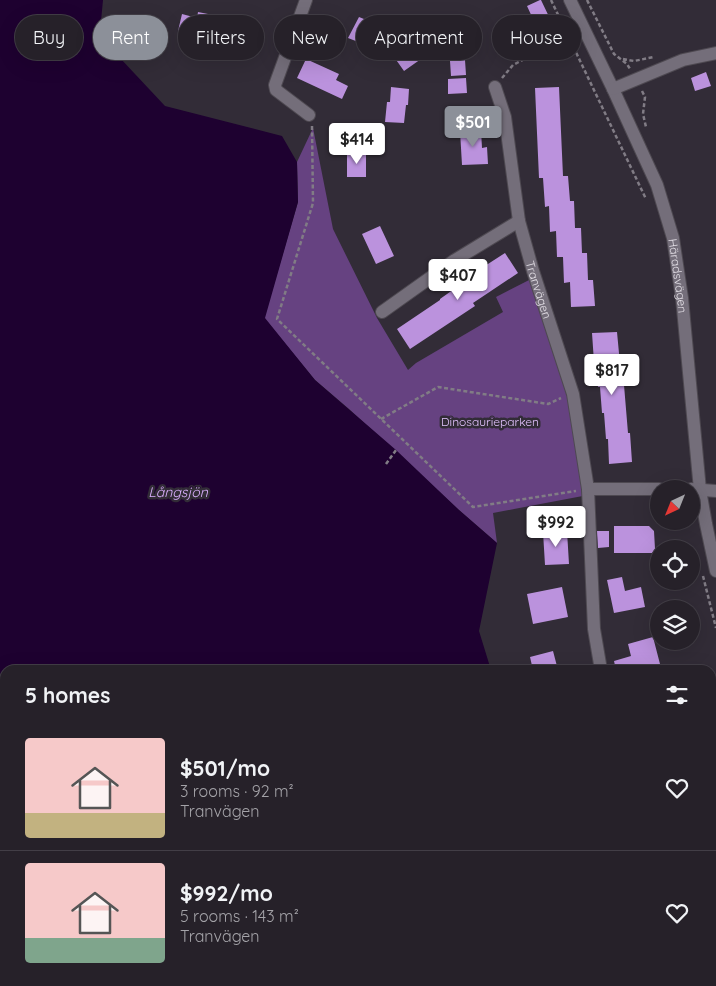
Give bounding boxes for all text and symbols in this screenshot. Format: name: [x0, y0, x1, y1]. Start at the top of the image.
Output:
chip: Buy: [15, 15, 83, 60]
chip: Rent: [93, 15, 168, 60]
chip: Filters: [178, 15, 264, 60]
chip: New: [274, 15, 346, 60]
chip: Apartment: [356, 15, 482, 60]
chip: House: [492, 15, 581, 60]
pin: $501: [443, 106, 503, 148]
text: $501: [456, 112, 490, 132]
pin: $414: [327, 122, 387, 165]
text: $414: [340, 129, 374, 149]
street label: Häradsvägen: [666, 237, 691, 314]
pin: $407: [428, 258, 488, 301]
street label: Tranvägen: [523, 259, 555, 320]
text: $407: [440, 265, 476, 285]
pin: $817: [582, 354, 642, 396]
text: $817: [595, 360, 629, 380]
park label: Dinosaurieparken: [441, 414, 539, 429]
north arrow: [650, 480, 700, 530]
map controls: [650, 480, 700, 650]
water label: Långsjön: [148, 483, 209, 501]
pin: $992: [526, 506, 586, 548]
text: $992: [538, 512, 574, 532]
button: locate: [650, 540, 700, 590]
button: layers: [650, 600, 700, 650]
icon: filters: [663, 681, 691, 709]
text: 5 homes: [25, 682, 110, 708]
text: $501/mo: [180, 755, 270, 781]
icon: home: [65, 758, 125, 818]
icon: heart: [663, 774, 691, 802]
text: 3 rooms · 92 m²: [180, 781, 294, 801]
text: Tranvägen: [180, 801, 260, 821]
text: $992/mo: [180, 880, 273, 906]
icon: home: [65, 883, 125, 943]
icon: heart: [663, 899, 691, 927]
text: 5 rooms · 143 m²: [180, 906, 299, 926]
text: Tranvägen: [180, 926, 260, 946]

